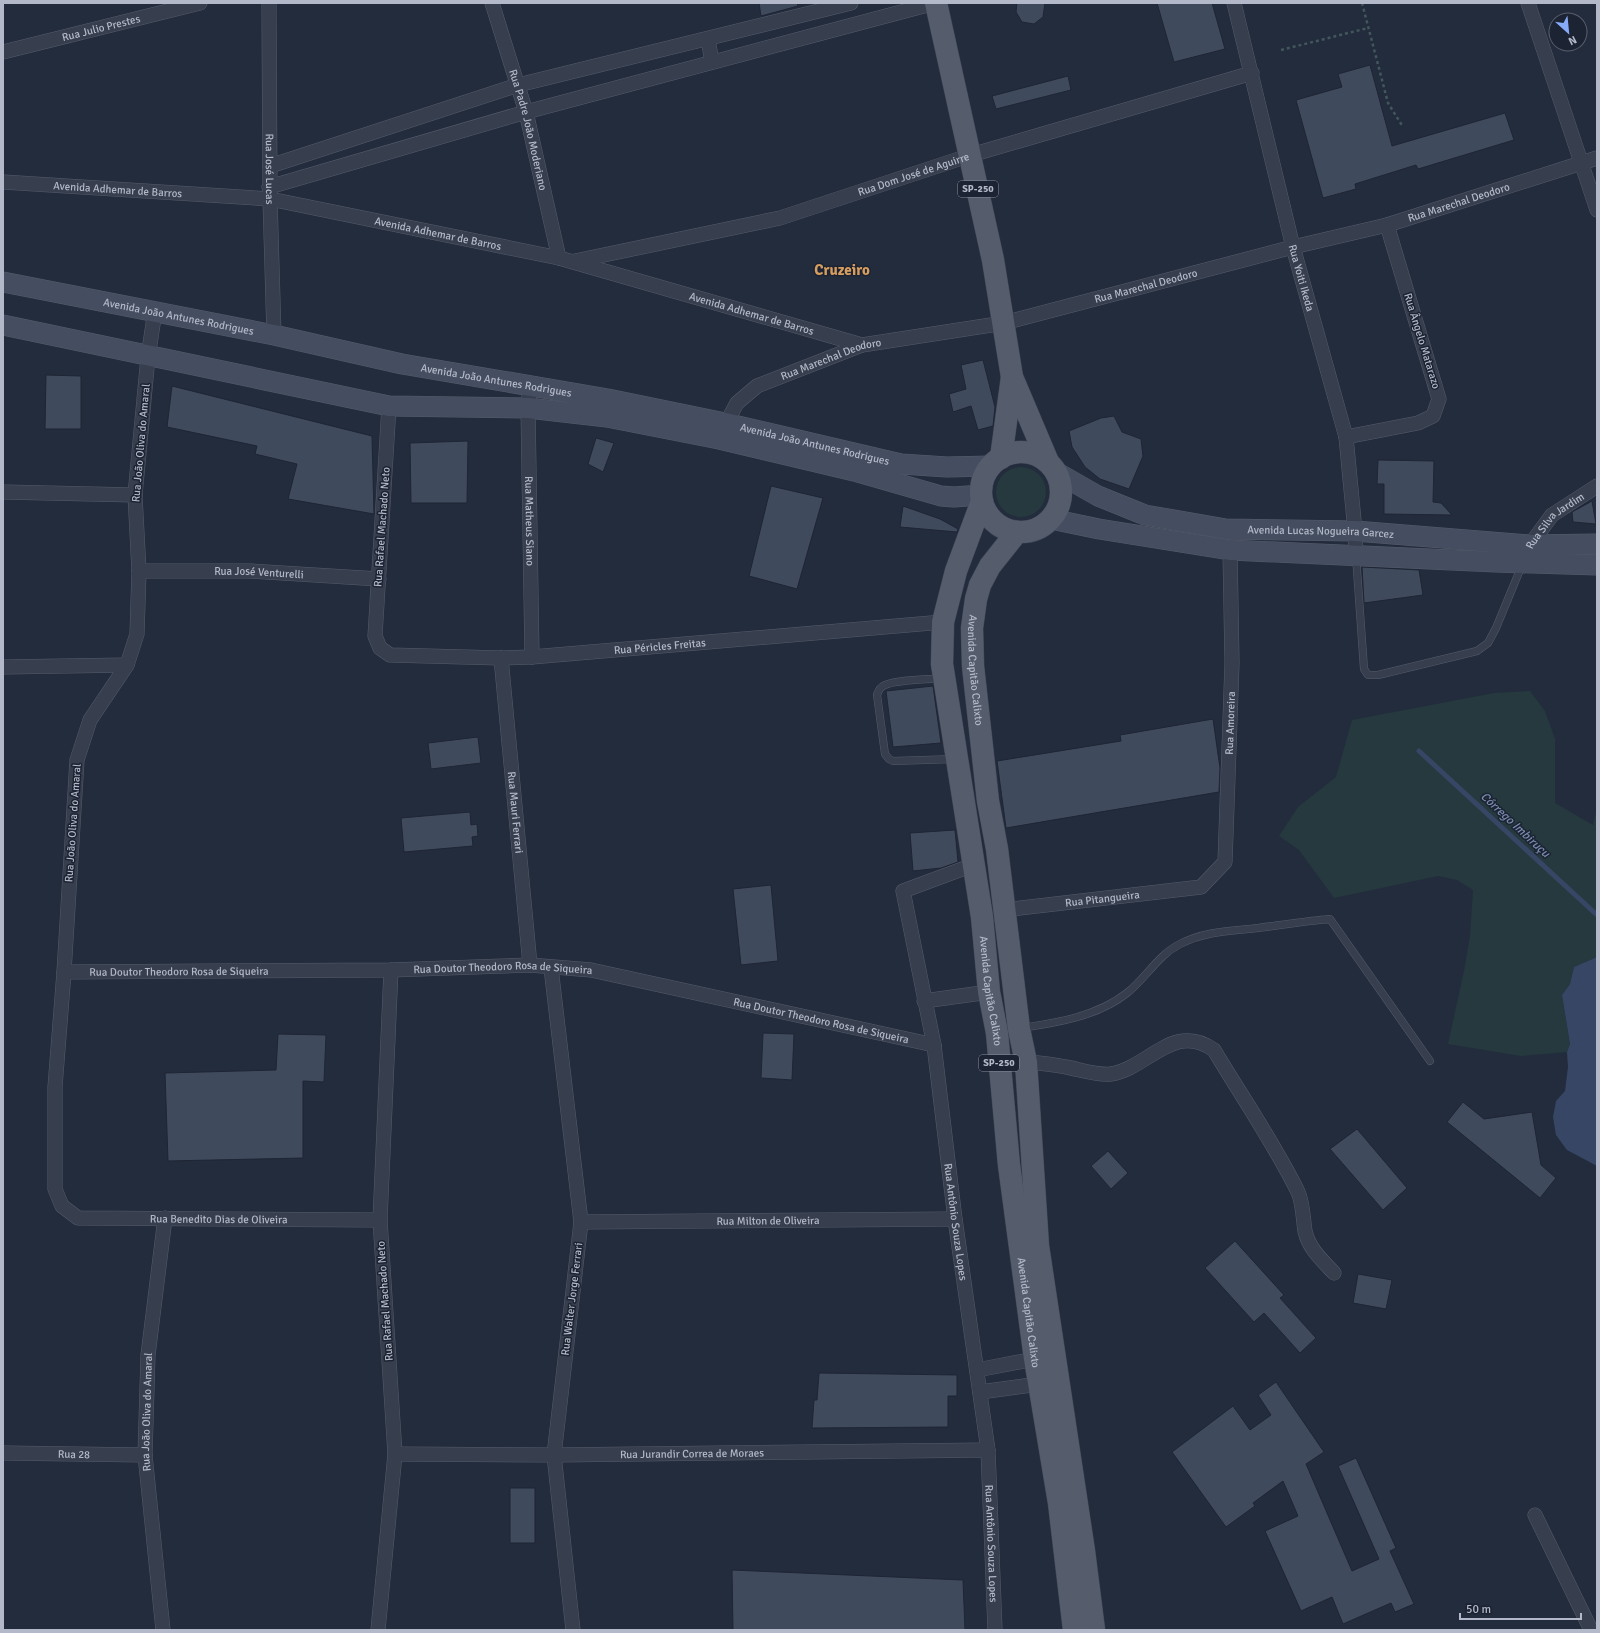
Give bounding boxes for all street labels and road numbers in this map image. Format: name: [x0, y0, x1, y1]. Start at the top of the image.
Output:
street label: Rua Julio Prestes: [61, 12, 142, 44]
street label: Rua Padre João Moderiano: [507, 68, 550, 192]
street label: Rua José Lucas: [263, 134, 277, 205]
street label: Rua Dom José de Aguirre: [856, 150, 971, 198]
street label: Avenida Adhemar de Barros: [53, 179, 183, 200]
street label: Rua Marechal Deodoro: [1406, 180, 1511, 224]
road number: SP-250: [958, 181, 998, 197]
street label: Avenida Adhemar de Barros: [373, 214, 503, 253]
street label: Rua Yoiti Ikeda: [1286, 243, 1317, 313]
street label: Rua Marechal Deodoro: [1093, 266, 1199, 306]
street label: Avenida Adhemar de Barros: [688, 289, 816, 337]
street label: Rua Ângelo Matarazo: [1401, 291, 1444, 391]
street label: Avenida João Antunes Rodrigues: [102, 295, 255, 337]
street label: Rua Marechal Deodoro: [779, 336, 882, 383]
street label: Avenida João Antunes Rodrigues: [420, 361, 573, 399]
street label: Rua João Oliva do Amaral: [129, 383, 153, 503]
street label: Avenida João Antunes Rodrigues: [739, 420, 891, 468]
street label: Rua Rafael Machado Neto: [371, 466, 393, 588]
street label: Rua Matheus Siano: [523, 476, 537, 566]
street label: Rua Silva Jardim: [1523, 489, 1587, 551]
street label: Avenida Lucas Nogueira Garcez: [1247, 523, 1395, 541]
street label: Rua José Venturelli: [214, 565, 304, 581]
street label: Avenida Capitão Calixto: [965, 614, 986, 726]
street label: Rua Péricles Freitas: [613, 636, 707, 657]
street label: Rua Amoreira: [1222, 691, 1238, 755]
street label: Rua João Oliva do Amaral: [62, 763, 84, 883]
street label: Rua Mauri Ferrari: [505, 771, 526, 854]
street label: Rua Pitangueira: [1064, 888, 1141, 909]
street label: Avenida Capitão Calixto: [977, 935, 1005, 1047]
street label: Rua Doutor Theodoro Rosa de Siqueira: [413, 958, 593, 977]
street label: Rua Doutor Theodoro Rosa de Siqueira: [89, 964, 269, 978]
street label: Rua Doutor Theodoro Rosa de Siqueira: [732, 995, 911, 1046]
road number: SP-250: [979, 1055, 1019, 1071]
street label: Rua Antônio Souza Lopes: [942, 1163, 970, 1281]
street label: Rua Benedito Dias de Oliveira: [150, 1212, 288, 1226]
street label: Rua Milton de Oliveira: [716, 1214, 820, 1227]
street label: Rua Rafael Machado Neto: [374, 1240, 396, 1362]
street label: Rua Walter Jorge Ferrari: [559, 1242, 585, 1356]
street label: Avenida Capitão Calixto: [1015, 1257, 1043, 1369]
street label: Rua João Oliva do Amaral: [138, 1352, 155, 1472]
street label: Rua Jurandir Correa de Moraes: [620, 1446, 764, 1461]
street label: Rua 28: [58, 1447, 90, 1461]
street label: Rua Antônio Souza Lopes: [983, 1484, 1000, 1603]

